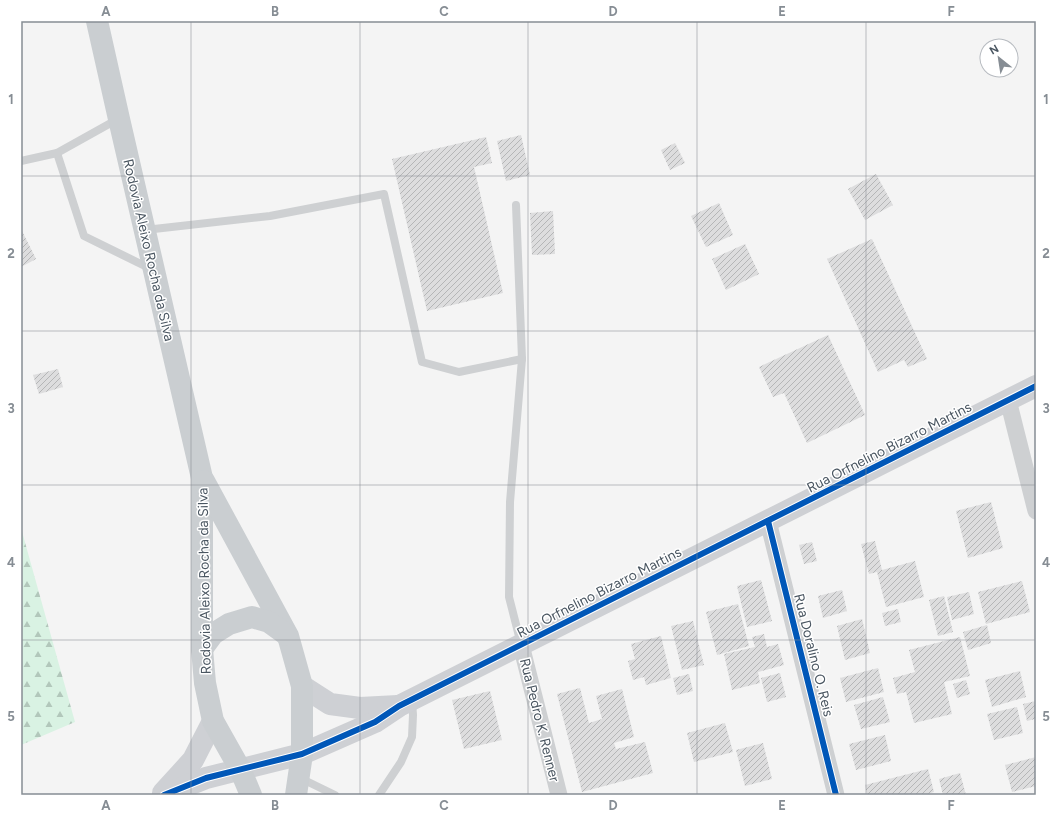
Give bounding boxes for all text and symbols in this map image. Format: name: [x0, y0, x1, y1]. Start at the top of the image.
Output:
text: A: [101, 4, 111, 19]
text: B: [271, 4, 279, 19]
text: C: [439, 4, 449, 19]
text: D: [608, 4, 618, 19]
text: E: [778, 4, 786, 19]
text: F: [947, 4, 955, 19]
north arrow: [979, 38, 1019, 78]
text: N: [987, 42, 1001, 58]
text: 1: [8, 92, 14, 107]
text: 1: [1043, 92, 1049, 107]
street label: Rodovia Aleixo Rocha da Silva: [119, 157, 178, 343]
text: 2: [7, 246, 15, 261]
text: 2: [1042, 246, 1050, 261]
street label: Rua Orfnelino Bizarro Martins: [804, 398, 974, 496]
text: 3: [7, 401, 15, 416]
text: 3: [1042, 401, 1050, 416]
street label: Rodovia Aleixo Rocha da Silva: [194, 488, 215, 674]
street label: Rua Orfnelino Bizarro Martins: [514, 543, 684, 641]
text: 4: [7, 555, 15, 570]
text: 4: [1042, 555, 1050, 570]
street label: Rua Doralino O. Reis: [790, 592, 837, 718]
street label: Rua Pedro K. Renner: [516, 657, 563, 784]
text: 5: [7, 709, 15, 724]
text: 5: [1042, 709, 1050, 724]
text: A: [101, 798, 111, 813]
text: B: [271, 798, 279, 813]
text: C: [439, 798, 449, 813]
text: D: [608, 798, 618, 813]
text: E: [778, 798, 786, 813]
text: F: [947, 798, 955, 813]

